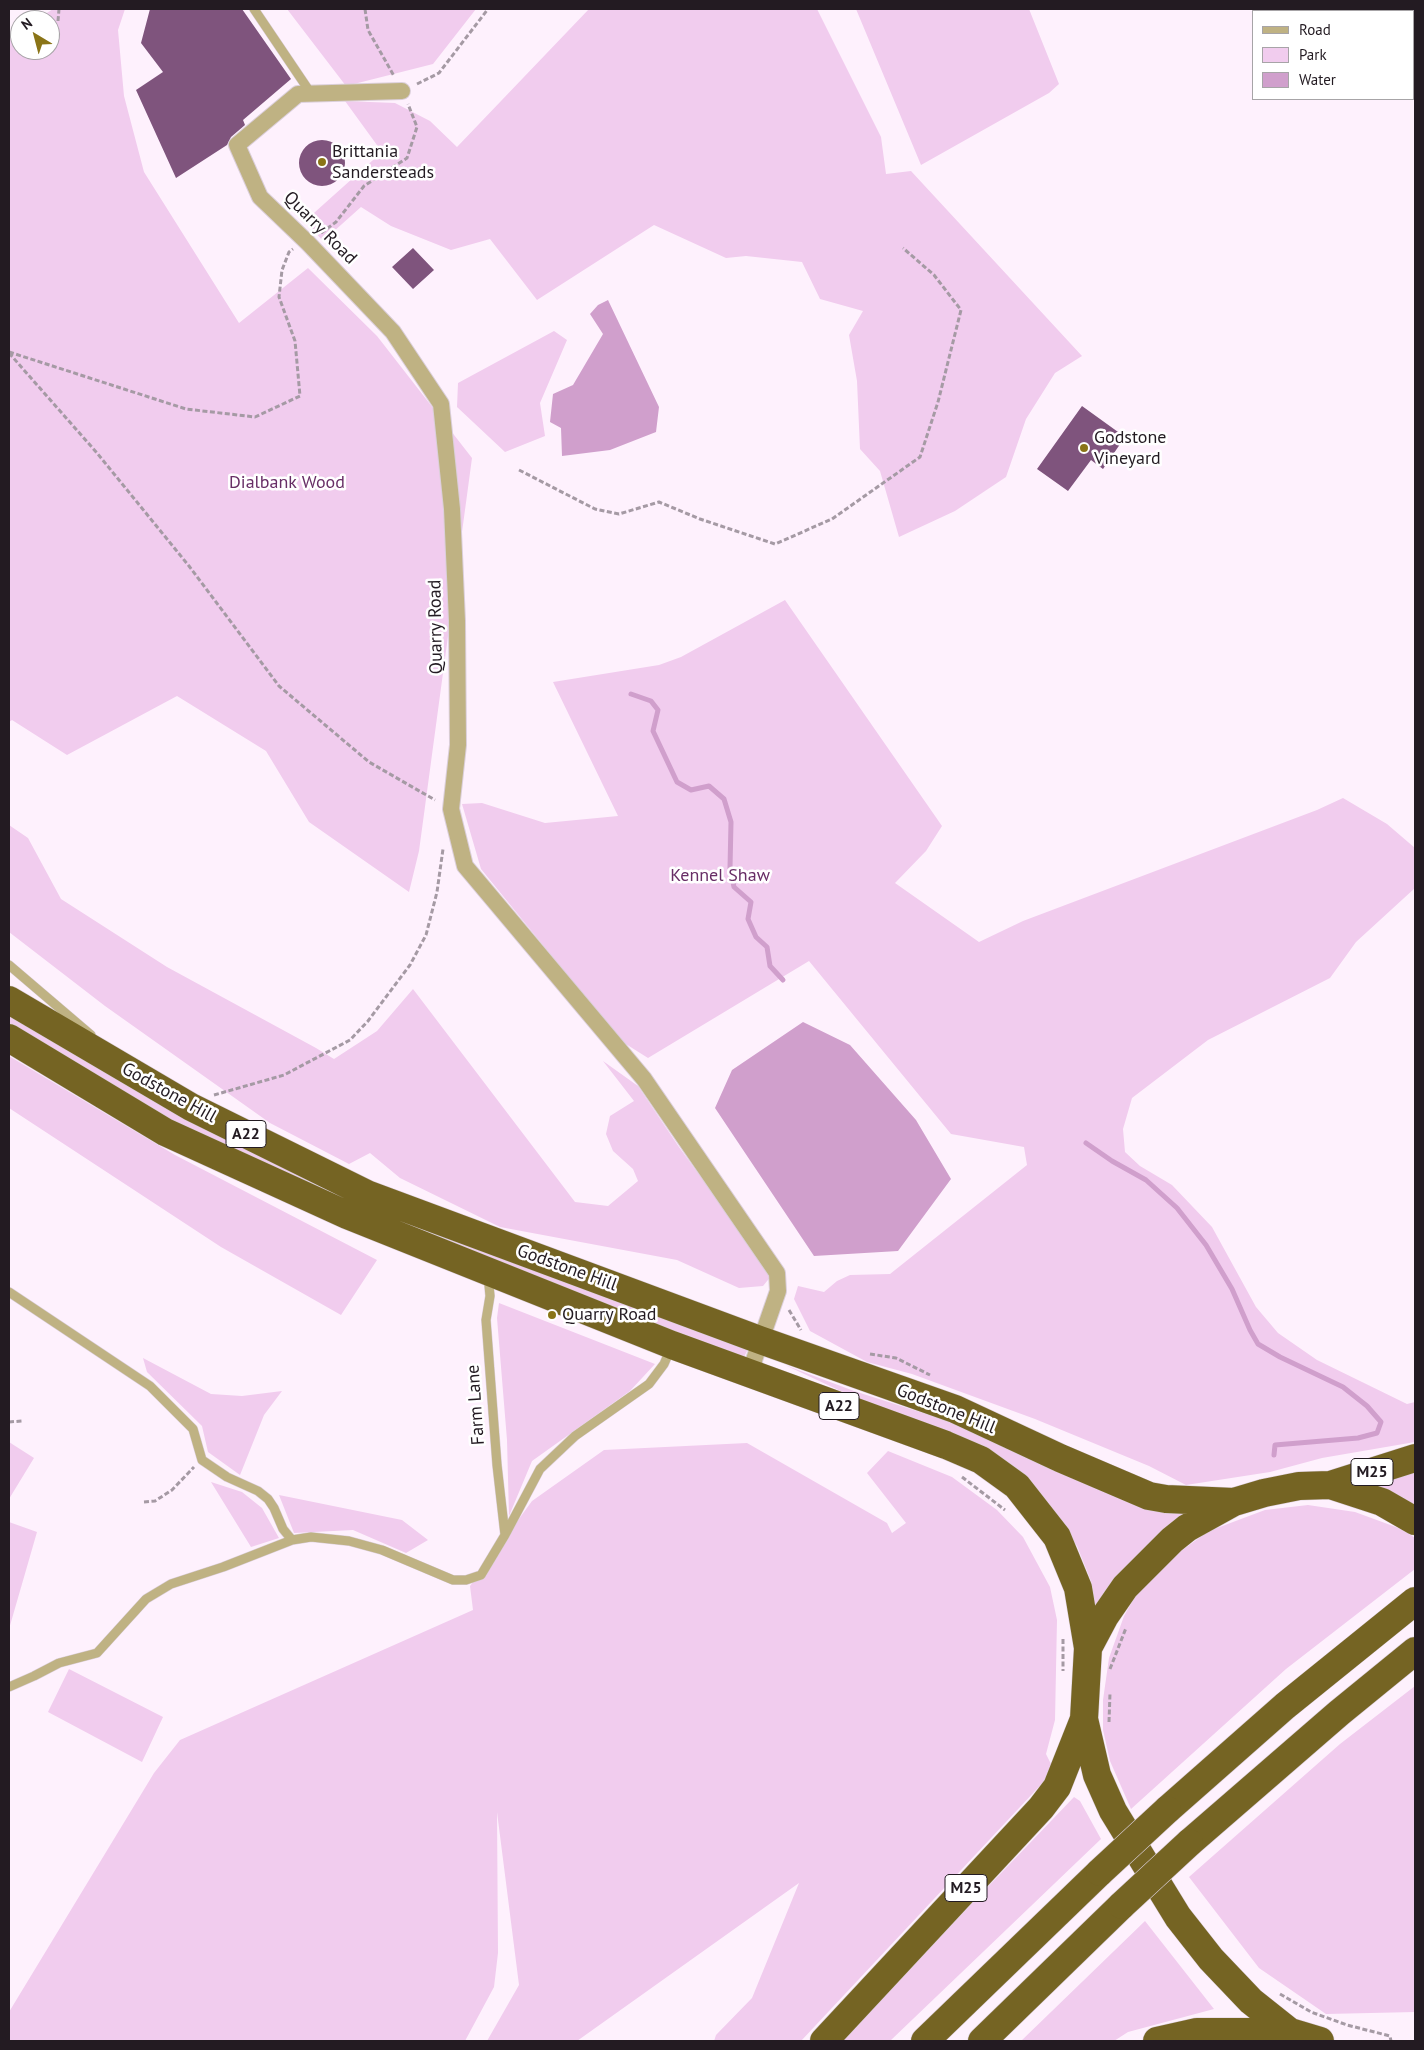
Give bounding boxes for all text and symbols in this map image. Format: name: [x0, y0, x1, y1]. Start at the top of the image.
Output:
north arrow: [10, 10, 60, 60]
legend: [1252, 10, 1414, 100]
text: N: [17, 14, 36, 34]
text: Road: [1299, 20, 1331, 39]
text: Park: [1299, 45, 1327, 64]
text: Water: [1299, 70, 1336, 89]
place label: Brittania Sandersteads: [332, 141, 434, 183]
marker: Brittania Sandersteads: [316, 156, 328, 168]
street label: Quarry Road: [279, 187, 361, 269]
place label: Godstone Vineyard: [1094, 427, 1166, 469]
marker: Godstone Vineyard: [1078, 442, 1090, 454]
park label: Dialbank Wood: [229, 472, 345, 494]
street label: Quarry Road: [424, 580, 448, 674]
park label: Kennel Shaw: [670, 865, 770, 887]
street label: Godstone Hill: [118, 1058, 220, 1128]
road number: A22: [226, 1120, 266, 1148]
street label: Godstone Hill: [514, 1240, 620, 1296]
place label: Quarry Road: [562, 1304, 656, 1326]
marker: Quarry Road: [546, 1309, 558, 1321]
street label: Farm Lane: [462, 1364, 490, 1446]
street label: Godstone Hill: [893, 1379, 999, 1439]
road number: A22: [819, 1392, 859, 1420]
road number: M25: [1351, 1458, 1393, 1485]
road number: M25: [945, 1875, 987, 1902]

